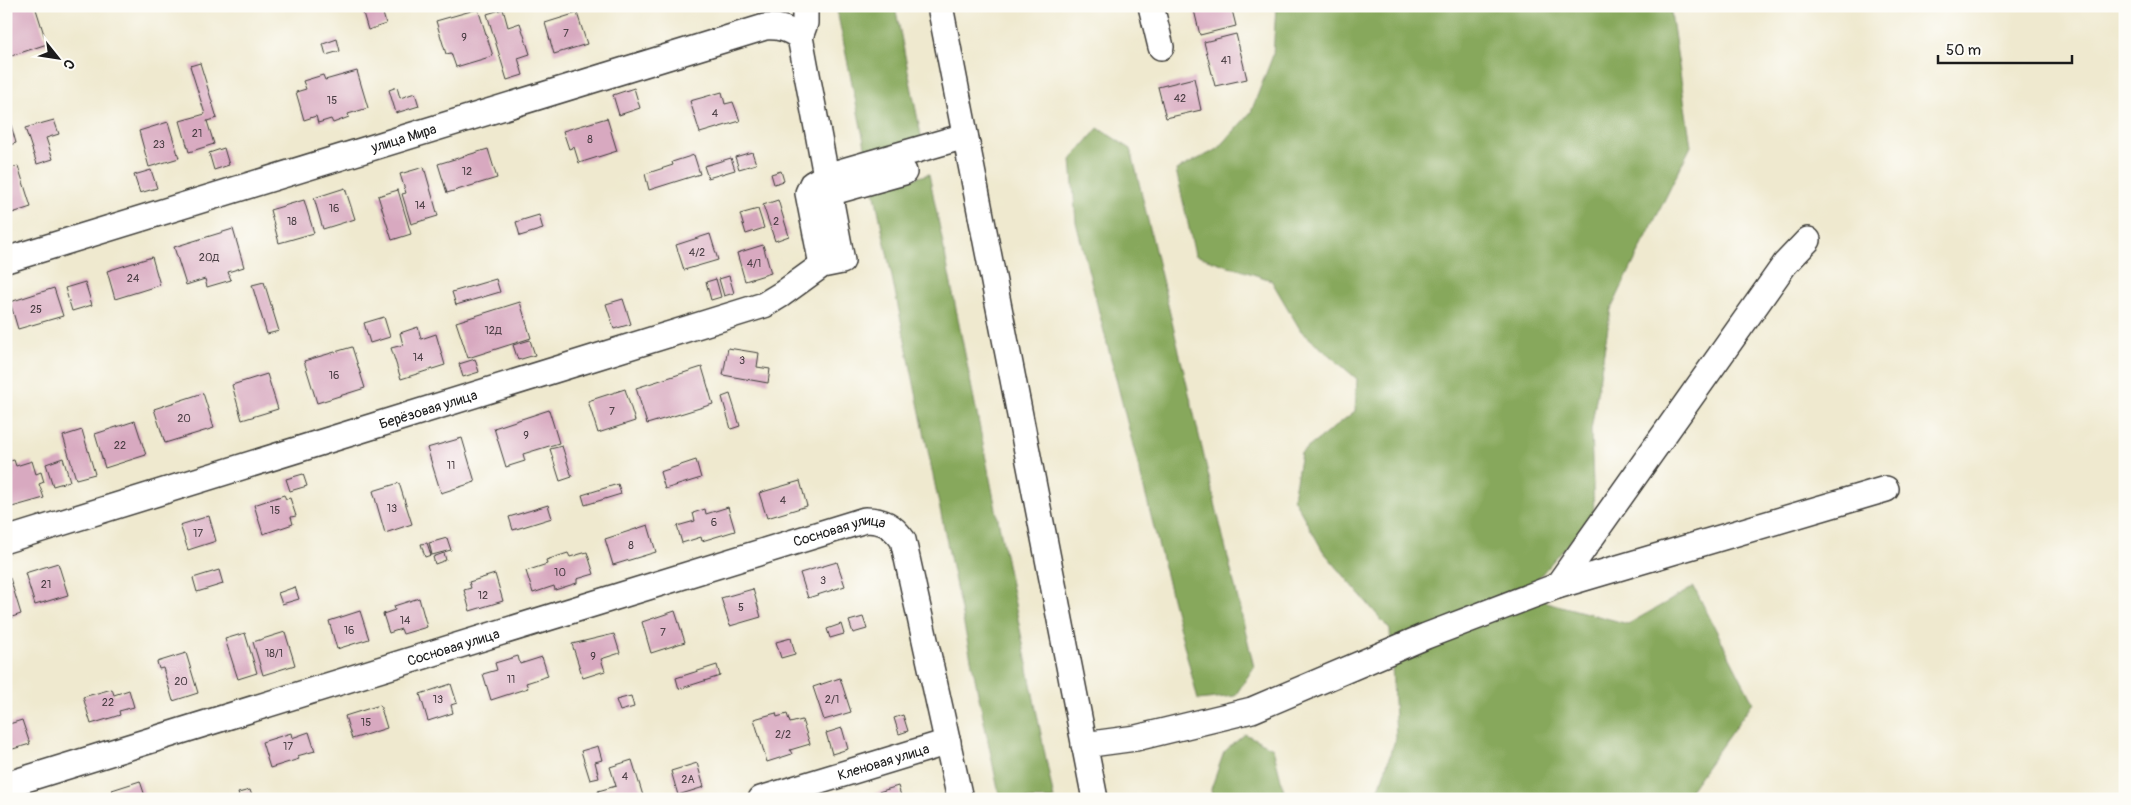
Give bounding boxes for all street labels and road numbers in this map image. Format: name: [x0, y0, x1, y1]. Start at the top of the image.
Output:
street label: улица Мира: [368, 120, 438, 156]
street label: Берёзовая улица: [377, 386, 479, 432]
street label: Сосновая улица: [791, 511, 889, 550]
street label: Сосновая улица: [405, 625, 501, 669]
street label: Кленовая улица: [836, 740, 931, 784]

